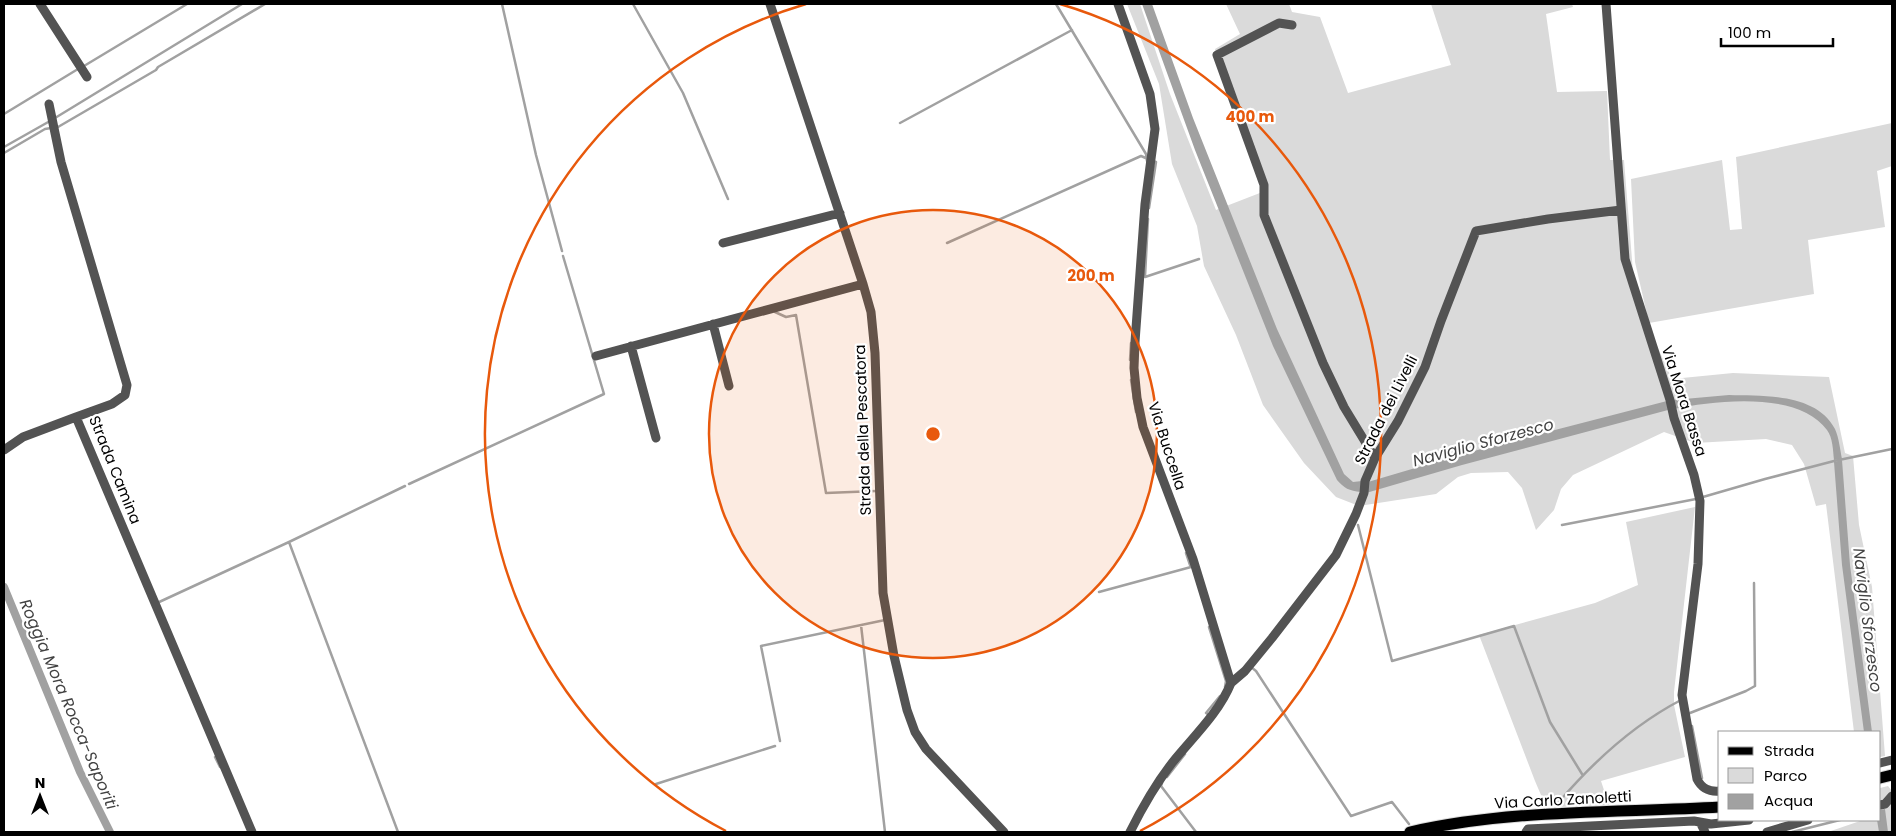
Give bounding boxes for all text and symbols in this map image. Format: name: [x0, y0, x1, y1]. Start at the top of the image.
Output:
scale bar: [1721, 15, 1834, 47]
text: 100 m: [1728, 22, 1771, 43]
text: 400 m: [1226, 106, 1275, 127]
text: 200 m: [1067, 265, 1115, 286]
street label: Via Mora Bassa: [1657, 343, 1712, 459]
street label: Strada della Pescatora: [849, 344, 876, 516]
street label: Strada dei Livelli: [1349, 351, 1422, 468]
street label: Via Buccella: [1143, 399, 1192, 493]
street label: Strada Camina: [84, 413, 147, 527]
water label: Naviglio Sforzesco: [1410, 413, 1556, 472]
centre of rings: [924, 425, 942, 443]
water label: Naviglio Sforzesco: [1847, 547, 1888, 693]
water label: Roggia Mora Rocca-Saporiti: [14, 595, 124, 814]
legend: [1718, 731, 1881, 821]
text: Strada: [1764, 740, 1814, 761]
text: Parco: [1764, 765, 1807, 786]
north arrow: [15, 771, 65, 821]
text: N: [35, 773, 45, 793]
street label: Via Carlo Zanoletti: [1494, 785, 1632, 814]
text: Acqua: [1764, 790, 1813, 811]

